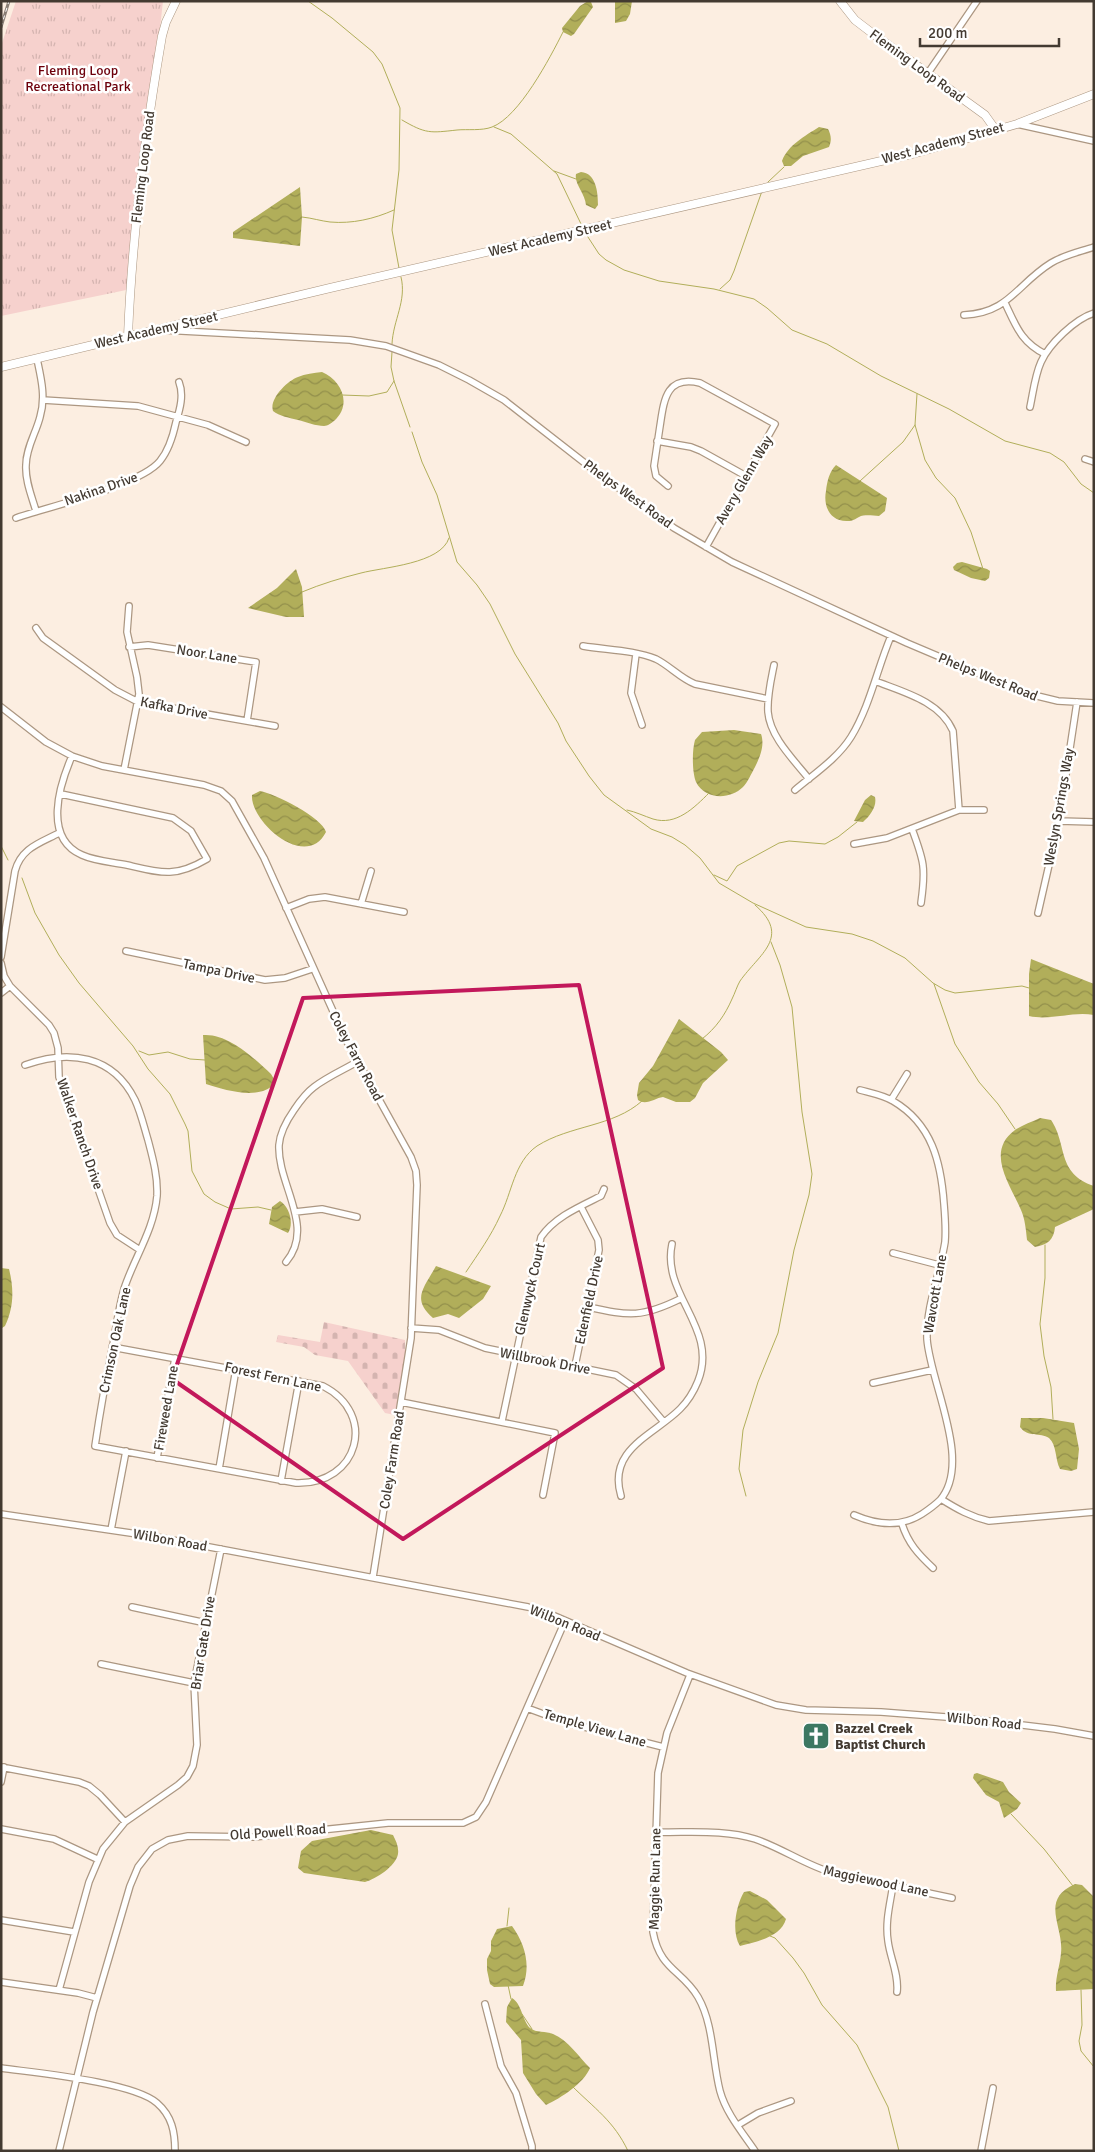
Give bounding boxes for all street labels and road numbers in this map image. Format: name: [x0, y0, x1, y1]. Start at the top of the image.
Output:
street label: Fleming Loop Road: [866, 26, 968, 106]
street label: Fleming Loop Road: [128, 110, 158, 224]
street label: West Academy Street: [880, 118, 1006, 168]
street label: West Academy Street: [487, 216, 613, 260]
street label: West Academy Street: [93, 308, 219, 352]
street label: Avery Glenn Way: [712, 432, 777, 527]
street label: Phelps West Road: [580, 456, 676, 532]
street label: Nakina Drive: [62, 469, 140, 509]
street label: Noor Lane: [175, 641, 239, 667]
street label: Phelps West Road: [936, 649, 1040, 705]
street label: Kafka Drive: [139, 693, 209, 723]
street label: Weslyn Springs Way: [1040, 746, 1078, 867]
street label: Tampa Drive: [182, 955, 256, 987]
street label: Coley Farm Road: [325, 1008, 387, 1104]
street label: Walker Ranch Drive: [53, 1076, 107, 1192]
street label: Glenwyck Court: [511, 1241, 549, 1337]
street label: Wavcott Lane: [920, 1253, 950, 1335]
street label: Edenfield Drive: [571, 1254, 607, 1346]
street label: Crimson Oak Lane: [95, 1285, 135, 1395]
street label: Willbrook Drive: [498, 1344, 592, 1378]
street label: Forest Fern Lane: [223, 1358, 323, 1396]
street label: Fireweed Lane: [150, 1364, 182, 1452]
street label: Coley Farm Road: [376, 1410, 408, 1510]
street label: Wilbon Road: [132, 1525, 208, 1555]
street label: Briar Gate Drive: [187, 1595, 219, 1691]
street label: Wilbon Road: [527, 1601, 603, 1645]
street label: Temple View Lane: [542, 1705, 648, 1751]
street label: Wilbon Road: [946, 1709, 1022, 1733]
street label: Old Powell Road: [229, 1820, 327, 1844]
street label: Maggie Run Lane: [646, 1828, 664, 1930]
street label: Maggiewood Lane: [822, 1861, 930, 1901]

